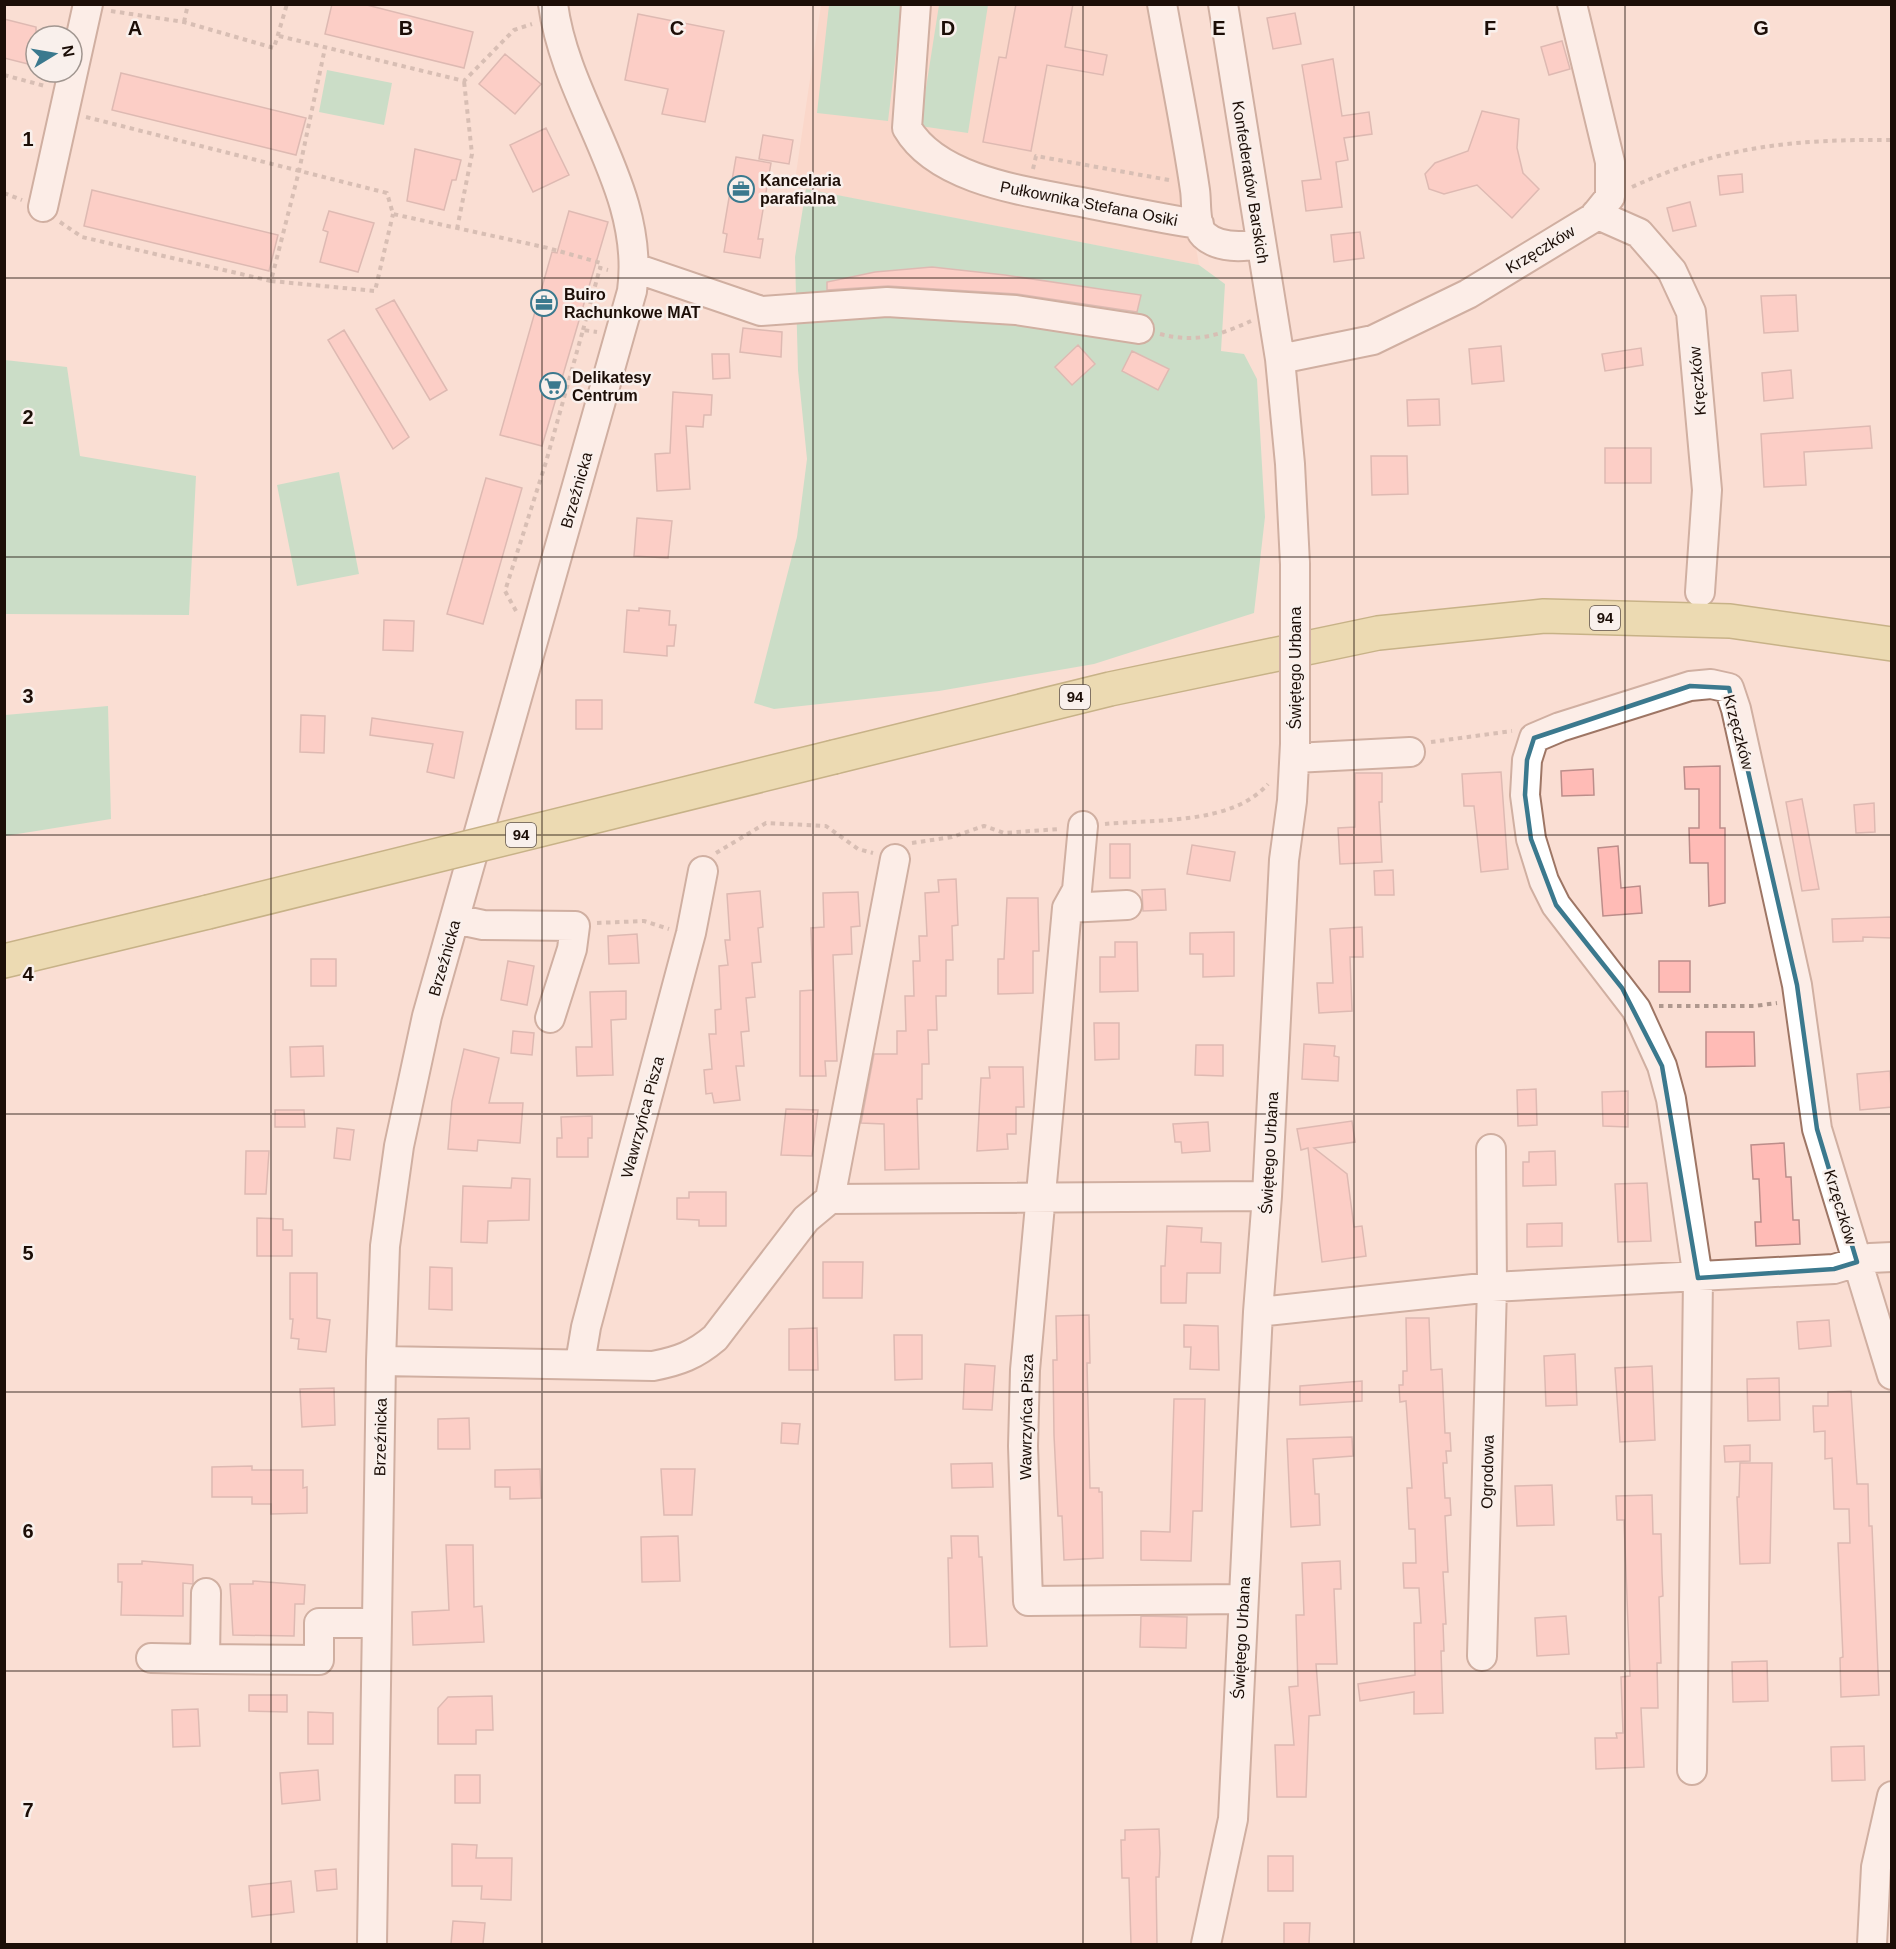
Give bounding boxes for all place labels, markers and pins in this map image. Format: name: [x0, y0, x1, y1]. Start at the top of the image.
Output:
place label: Kancelaria parafialna: [760, 172, 841, 207]
office icon: Kancelaria parafialna: [726, 174, 756, 204]
place label: Buiro Rachunkowe MAT: [564, 286, 701, 321]
office icon: Buiro Rachunkowe MAT: [529, 288, 559, 318]
place label: Delikatesy Centrum: [572, 369, 651, 404]
supermarket icon: Delikatesy Centrum: [538, 371, 568, 401]

